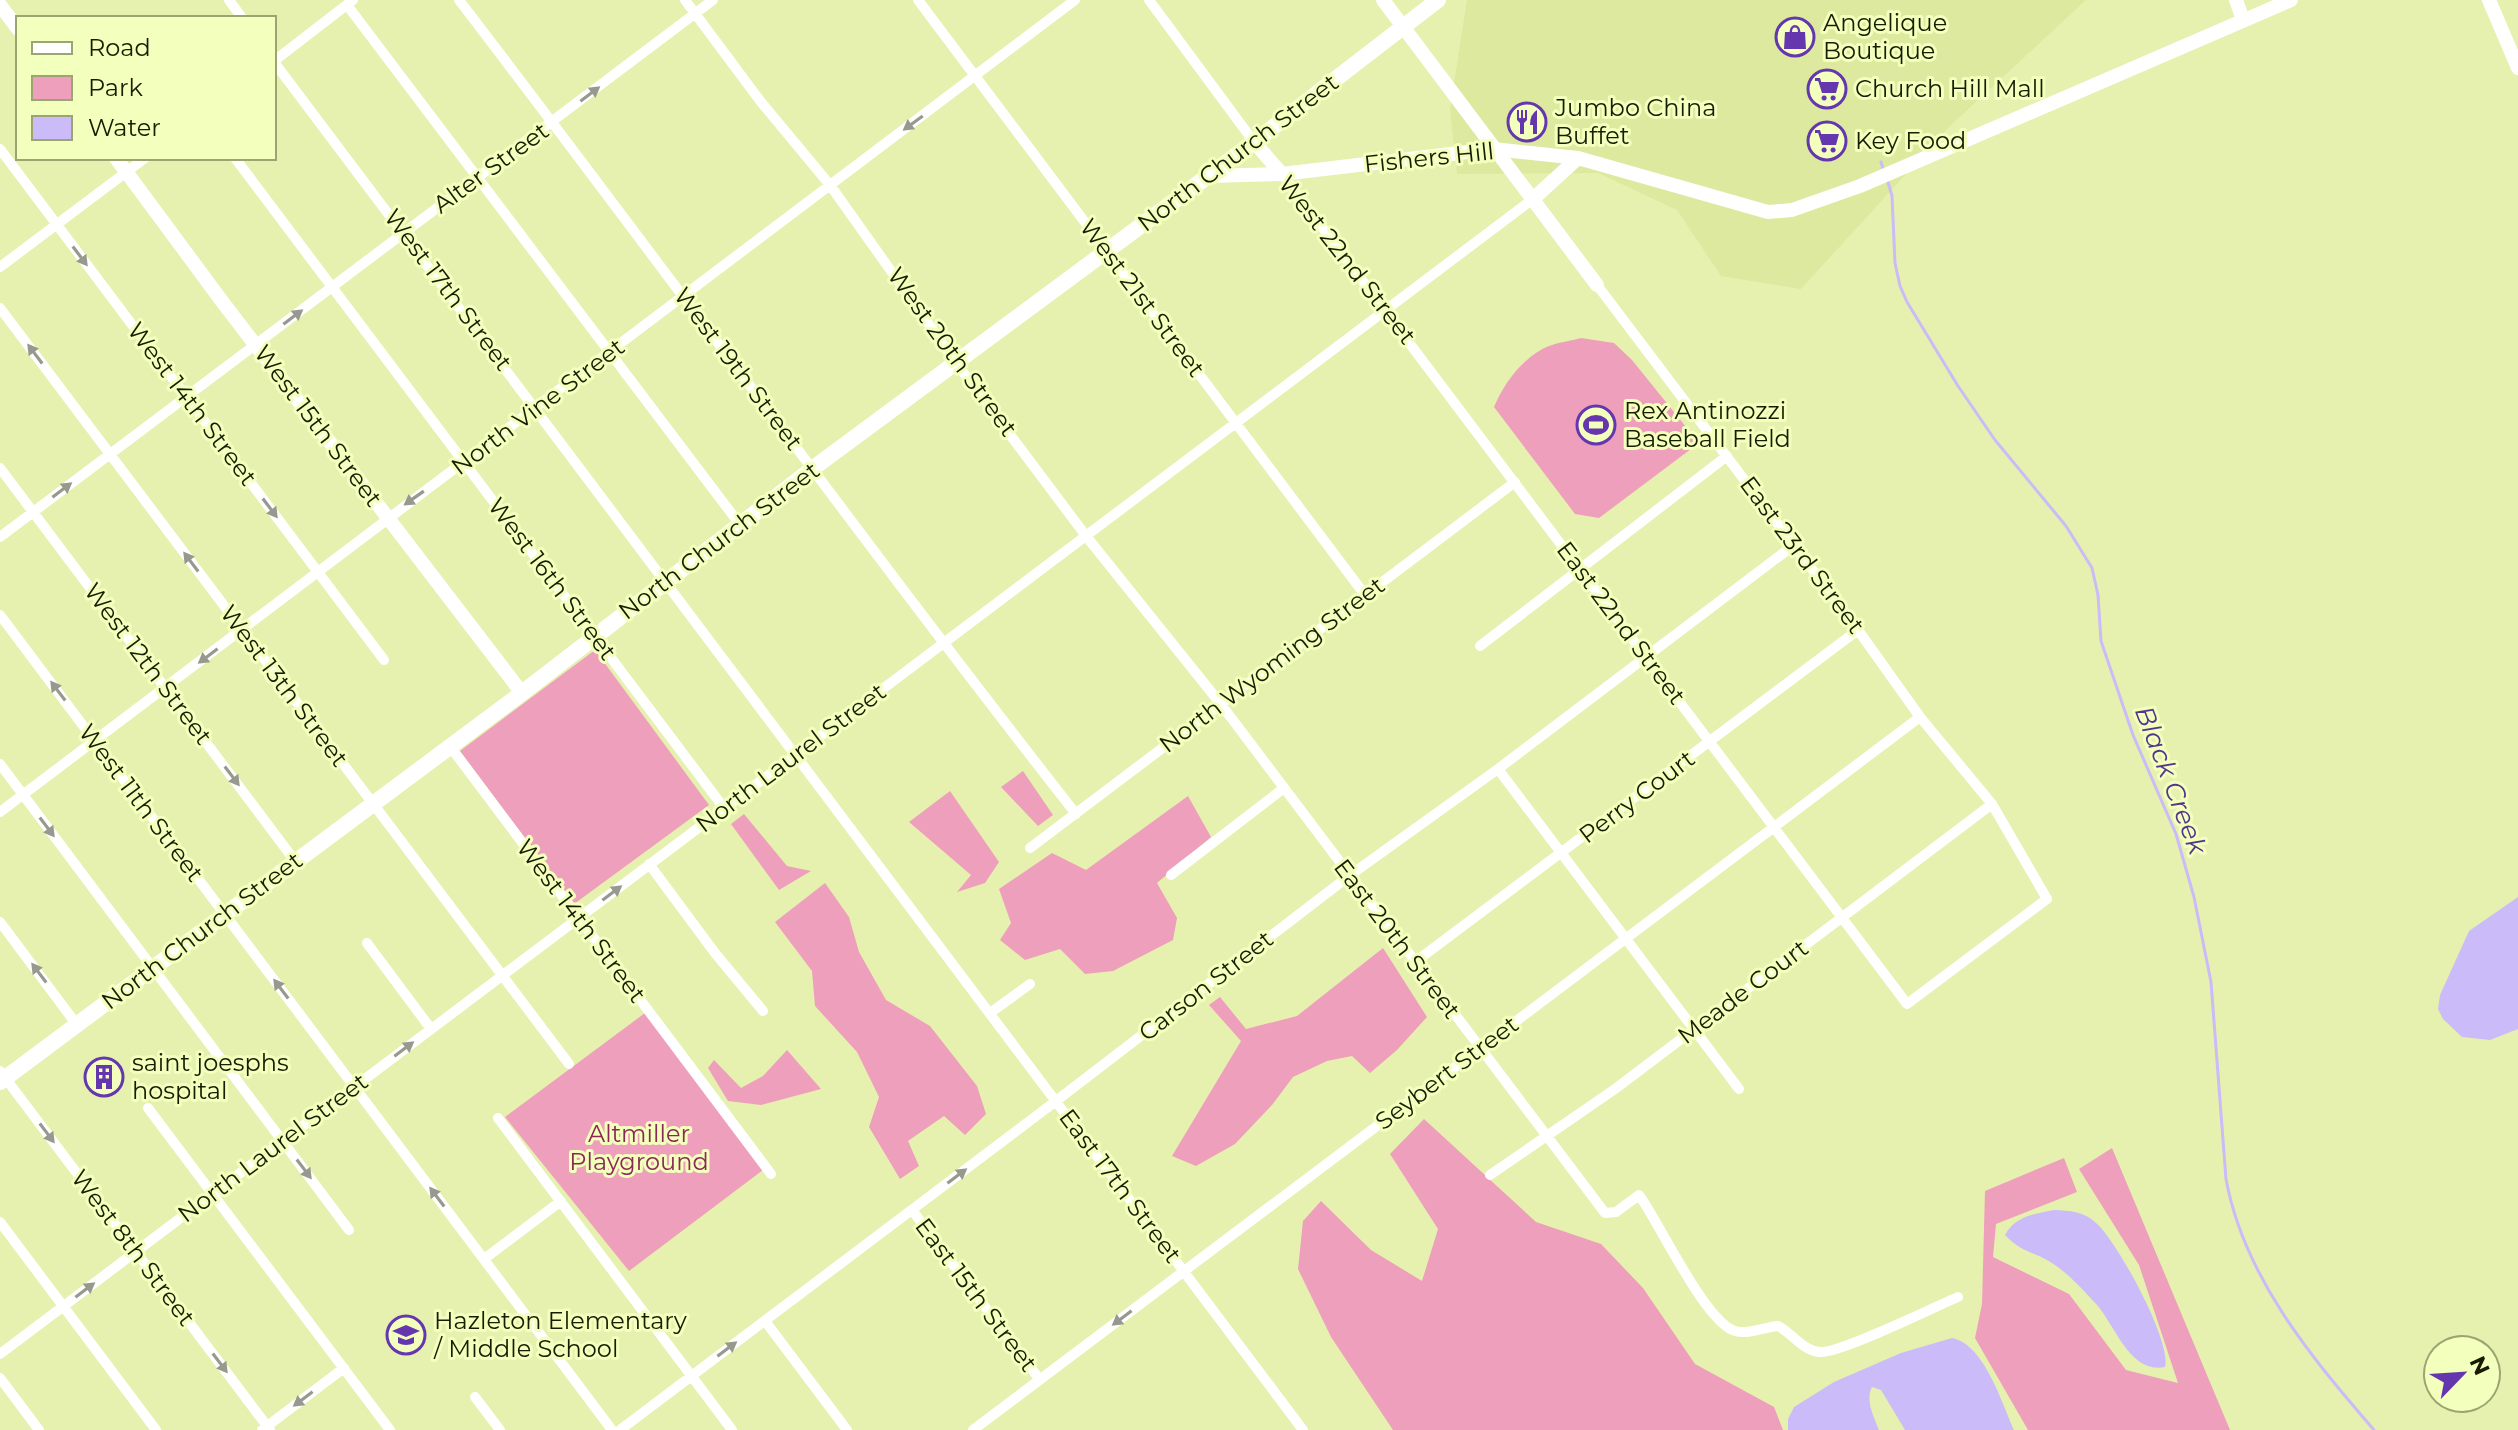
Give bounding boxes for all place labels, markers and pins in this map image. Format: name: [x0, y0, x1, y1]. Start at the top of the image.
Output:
place label: Angelique Boutique: [1823, 8, 1947, 65]
shop icon: Angelique Boutique: [1774, 16, 1816, 58]
supermarket icon: Church Hill Mall: [1806, 68, 1848, 110]
place label: Church Hill Mall: [1855, 74, 2045, 103]
place label: Jumbo China Buffet: [1554, 93, 1716, 150]
restaurant icon: Jumbo China Buffet: [1506, 101, 1548, 143]
supermarket icon: Key Food: [1806, 120, 1848, 162]
place label: Key Food: [1855, 126, 1966, 155]
place label: Rex Antinozzi Baseball Field: [1624, 396, 1791, 453]
sports icon: Rex Antinozzi Baseball Field: [1575, 404, 1617, 446]
place label: saint joesphs hospital: [132, 1048, 289, 1105]
building icon: saint joesphs hospital: [83, 1056, 125, 1098]
place label: Hazleton Elementary / Middle School: [433, 1306, 687, 1363]
school or university icon: Hazleton Elementary / Middle School: [385, 1314, 427, 1356]

